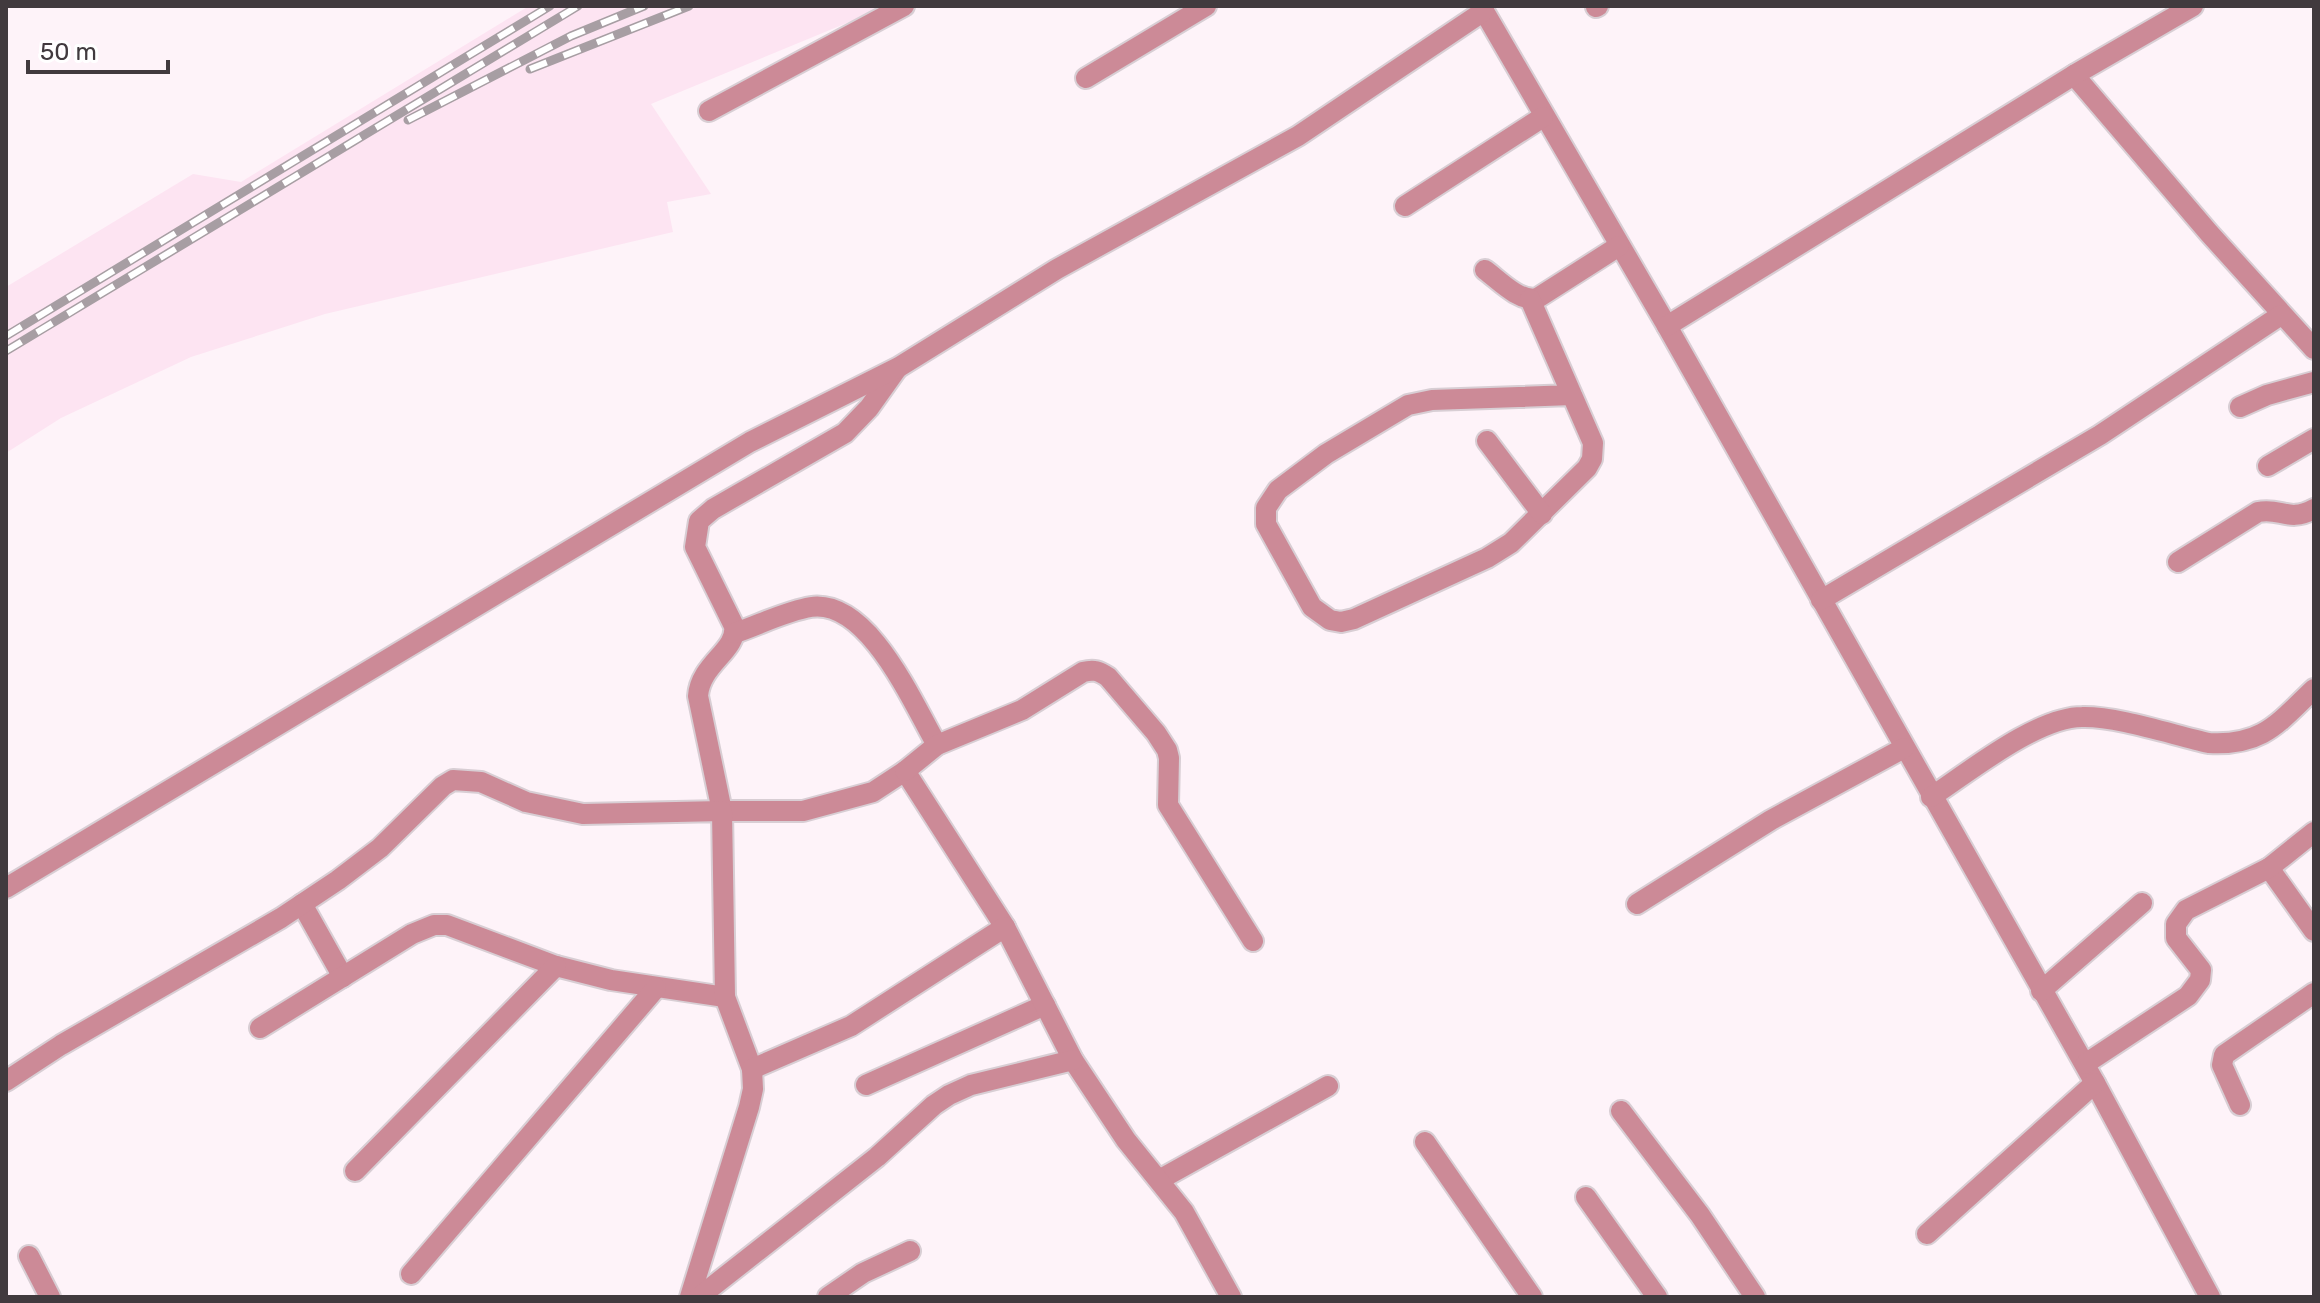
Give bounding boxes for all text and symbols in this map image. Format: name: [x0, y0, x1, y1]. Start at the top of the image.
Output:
scale bar: [28, 24, 168, 74]
text: 50 m: [40, 38, 97, 66]

